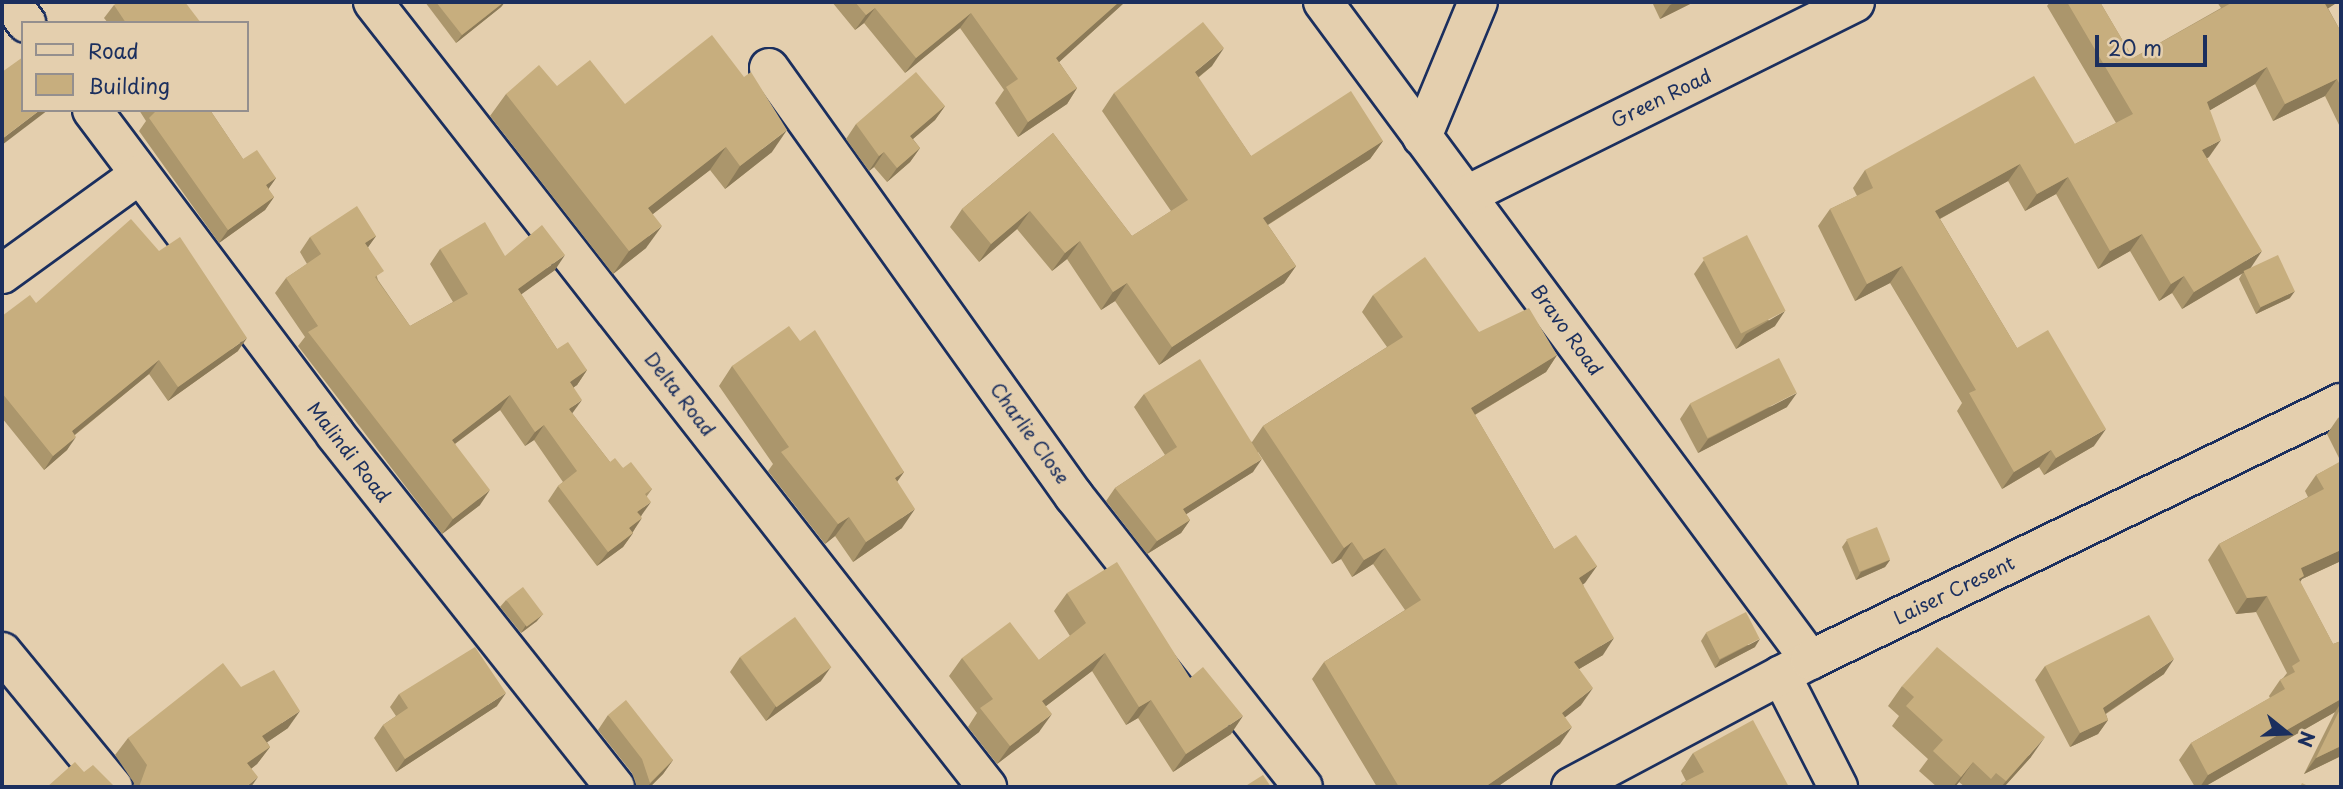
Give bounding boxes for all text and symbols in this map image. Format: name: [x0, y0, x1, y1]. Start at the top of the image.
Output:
legend: [21, 21, 248, 112]
scale bar: [2098, 21, 2210, 65]
text: 20 m: [2108, 31, 2162, 63]
text: Road: [88, 34, 139, 66]
street label: Green Road: [1606, 64, 1716, 132]
text: Building: [88, 69, 170, 101]
street label: Bravo Road: [1527, 281, 1607, 379]
street label: Delta Road: [640, 347, 720, 441]
street label: Charlie Close: [985, 377, 1075, 489]
street label: Malindi Road: [303, 398, 395, 506]
street label: Laiser Cresent: [1889, 551, 2019, 629]
north arrow: [2252, 698, 2322, 768]
text: N: [2291, 728, 2323, 751]

